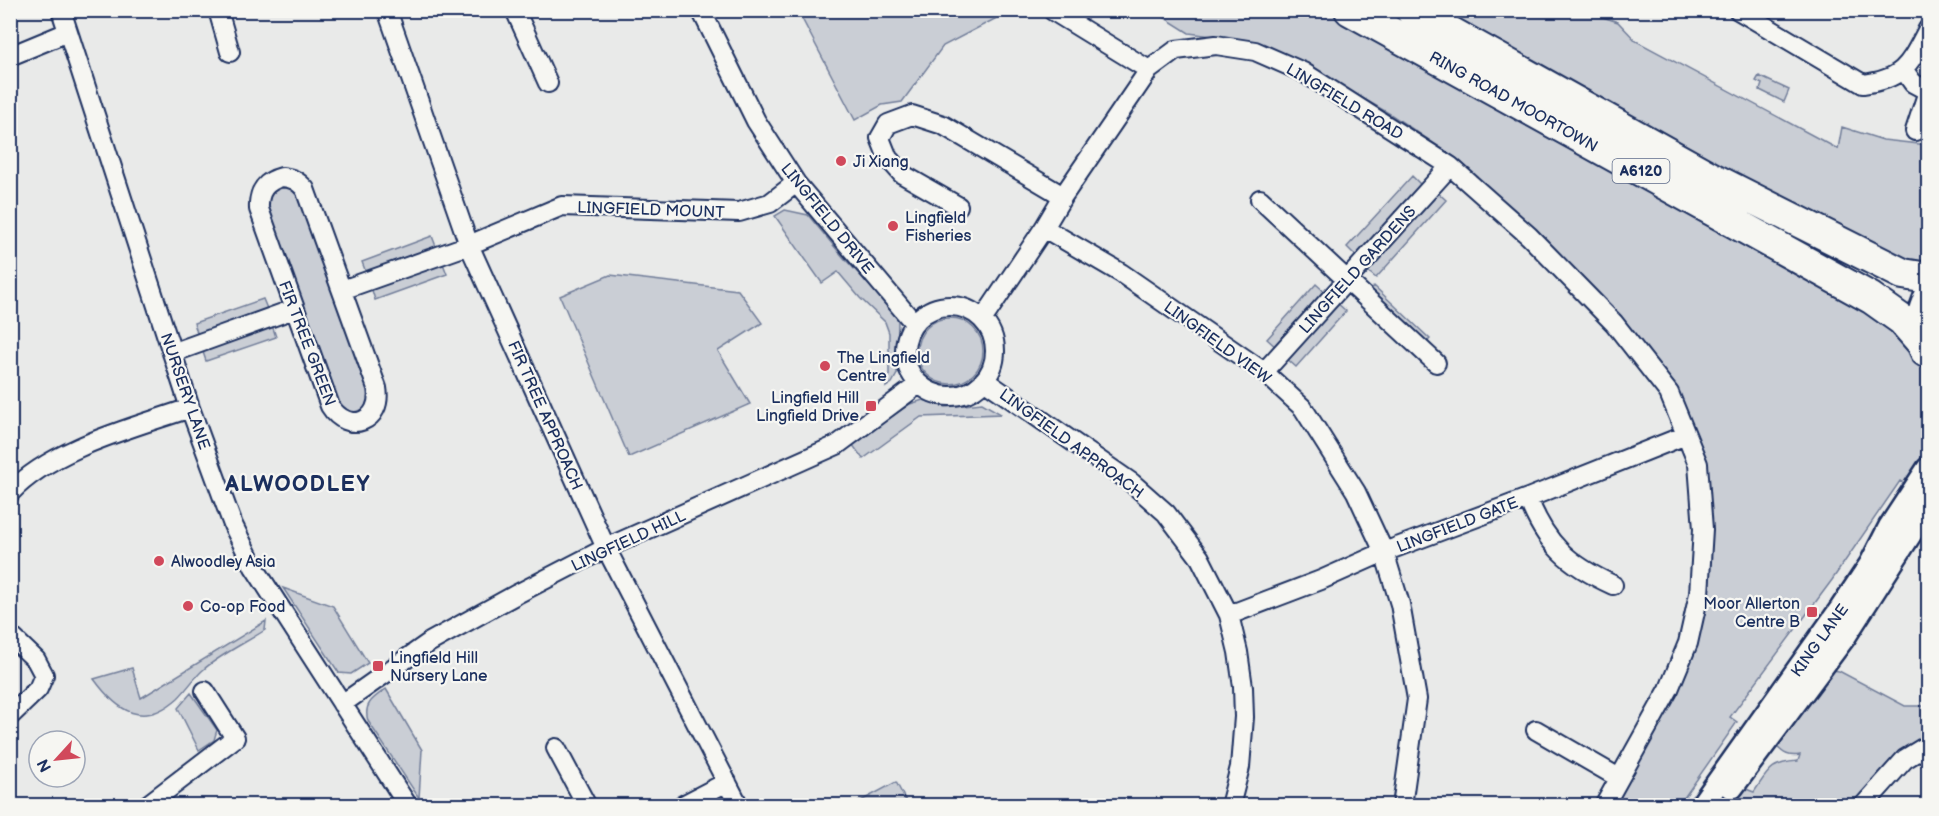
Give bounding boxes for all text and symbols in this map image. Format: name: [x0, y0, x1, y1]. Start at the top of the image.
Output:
street label: RING ROAD MOORTOWN: [1426, 48, 1601, 157]
street label: LINGFIELD ROAD: [1282, 60, 1406, 145]
place label: Ji Xiang: [853, 153, 909, 172]
marker: Ji Xiang: [834, 154, 848, 168]
road number: A6120: [1612, 159, 1670, 183]
street label: LINGFIELD DRIVE: [776, 160, 877, 278]
street label: LINGFIELD MOUNT: [577, 198, 726, 223]
street label: LINGFIELD GARDENS: [1296, 202, 1420, 338]
place label: Lingfield Fisheries: [905, 209, 972, 246]
marker: Lingfield Fisheries: [886, 219, 900, 233]
street label: FIR TREE GREEN: [274, 278, 339, 409]
street label: LINGFIELD VIEW: [1160, 298, 1275, 389]
street label: NURSERY LANE: [156, 331, 213, 452]
street label: FIR TREE APPROACH: [503, 338, 586, 493]
place label: The Lingfield Centre: [837, 349, 930, 386]
marker: The Lingfield Centre: [818, 359, 832, 373]
street label: LINGFIELD APPROACH: [995, 385, 1147, 503]
place label: Lingfield Hill Lingfield Drive: [756, 389, 860, 426]
marker: Lingfield Hill Lingfield Drive: [864, 399, 878, 413]
district label: ALWOODLEY: [224, 471, 371, 498]
street label: LINGFIELD GATE: [1394, 494, 1521, 557]
street label: LINGFIELD HILL: [569, 506, 689, 576]
place label: Alwoodley Asia: [171, 553, 276, 572]
marker: Alwoodley Asia: [152, 554, 166, 568]
place label: Moor Allerton Centre B: [1703, 595, 1800, 632]
place label: Co-op Food: [200, 598, 285, 617]
marker: Co-op Food: [181, 599, 195, 613]
street label: KING LANE: [1787, 601, 1853, 681]
marker: Moor Allerton Centre B: [1805, 605, 1819, 619]
place label: Lingfield Hill Nursery Lane: [390, 649, 488, 686]
marker: Lingfield Hill Nursery Lane: [371, 659, 385, 673]
north arrow: [27, 729, 87, 789]
text: N: [34, 755, 56, 775]

